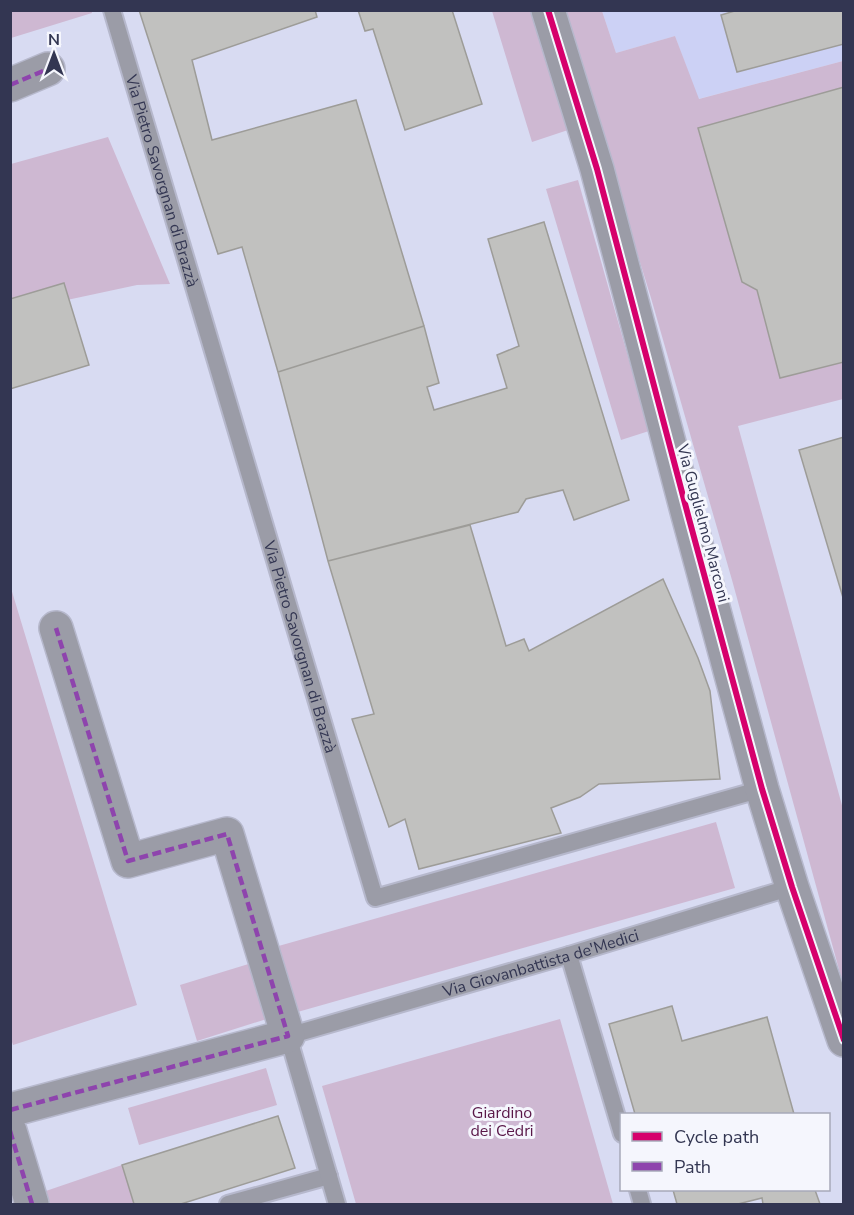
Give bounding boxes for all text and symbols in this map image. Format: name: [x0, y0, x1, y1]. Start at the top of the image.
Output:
north arrow: [24, 24, 84, 84]
text: N: [48, 29, 60, 51]
street label: Via Pietro Savorgnan di Brazzà: [119, 71, 203, 290]
street label: Via Guglielmo Marconi: [671, 441, 735, 605]
street label: Via Pietro Savorgnan di Brazzà: [257, 537, 341, 756]
street label: Via Giovanbattista de'Medici: [439, 924, 642, 1003]
park label: Giardino dei Cedri: [470, 1102, 534, 1142]
legend: [620, 1113, 830, 1191]
text: Cycle path: [674, 1125, 759, 1149]
text: Path: [674, 1155, 711, 1179]

